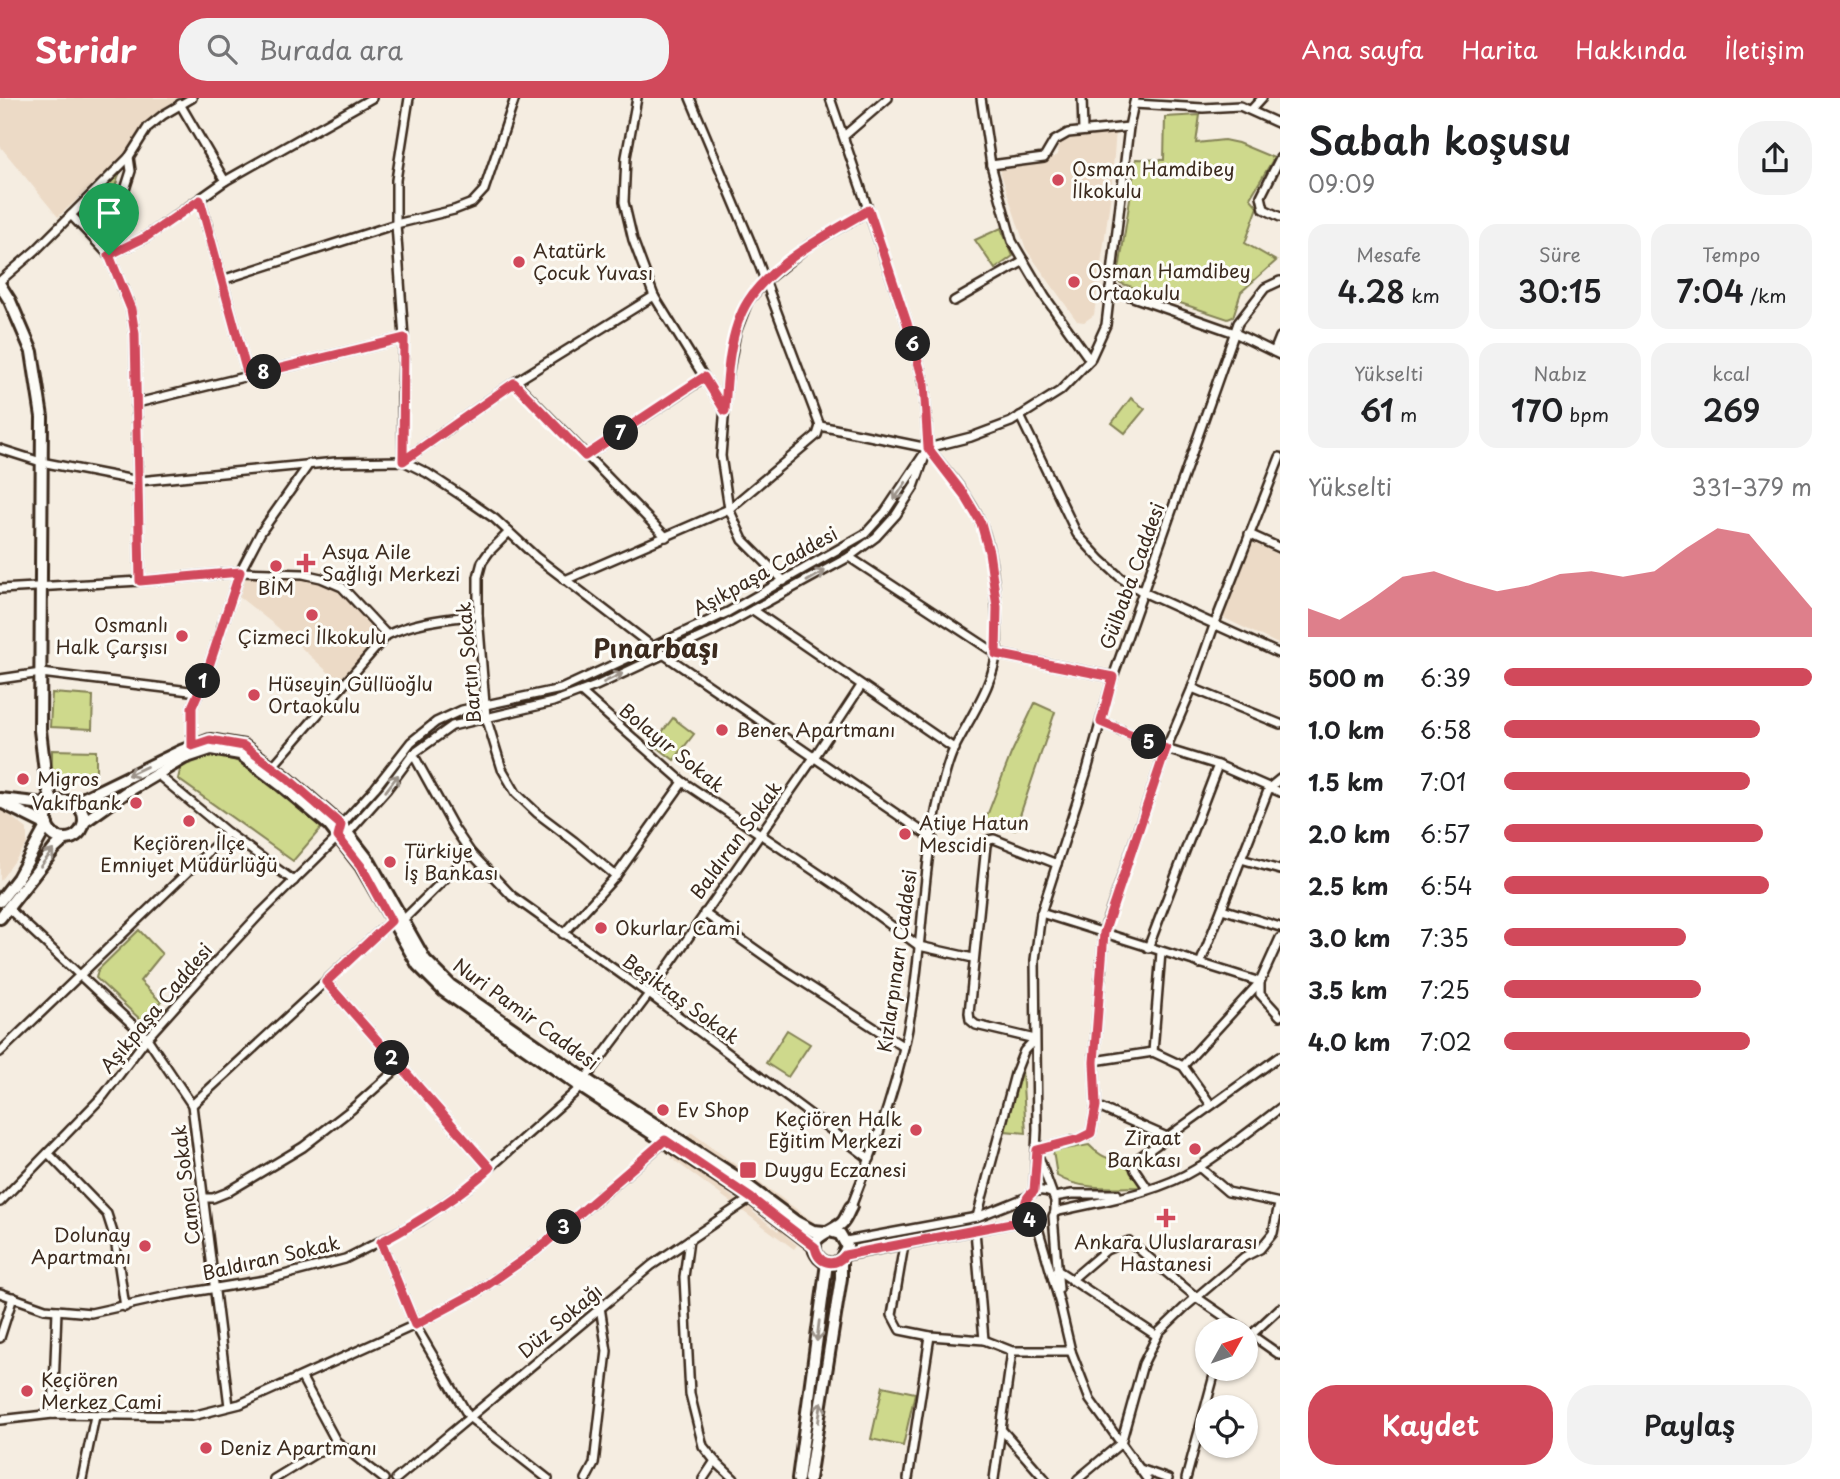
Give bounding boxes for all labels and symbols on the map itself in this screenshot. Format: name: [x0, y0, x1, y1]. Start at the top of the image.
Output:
place label: Osman Hamdibey İlkokulu: [1072, 154, 1235, 204]
marker: Osman Hamdibey İlkokulu: [1050, 172, 1066, 188]
pin: [79, 183, 139, 255]
place label: Atatürk Çocuk Yuvası: [533, 236, 653, 286]
marker: Atatürk Çocuk Yuvası: [511, 254, 527, 270]
place label: Osman Hamdibey Ortaokulu: [1088, 256, 1251, 306]
marker: Osman Hamdibey Ortaokulu: [1066, 274, 1082, 290]
pin: 6: [895, 327, 930, 362]
pin: 8: [246, 354, 282, 390]
pin: 7: [604, 416, 638, 450]
one-way arrow: [893, 481, 907, 500]
street label: Gülbaba Caddesi: [1091, 498, 1171, 653]
street label: Aşıkpaşa Caddesi: [687, 519, 842, 622]
place label: Asya Aile Sağlığı Merkezi: [322, 537, 460, 587]
marker: Asya Aile Sağlığı Merkezi: [296, 553, 316, 573]
marker: BİM: [268, 558, 284, 574]
one-way arrow: [805, 569, 825, 583]
place label: BİM: [258, 573, 294, 601]
street label: Bartın Sokak: [449, 601, 487, 725]
marker: Çizmeci İlkokulu: [304, 607, 320, 623]
place label: Osmanlı Halk Çarşısı: [56, 610, 168, 660]
place label: Çizmeci İlkokulu: [238, 622, 386, 650]
marker: Osmanlı Halk Çarşısı: [174, 628, 190, 644]
district label: Pınarbaşı: [593, 628, 719, 667]
pin: 1: [186, 664, 220, 698]
place label: Hüseyin Güllüoğlu Ortaokulu: [268, 669, 433, 719]
one-way arrow: [602, 671, 623, 684]
marker: Hüseyin Güllüoğlu Ortaokulu: [246, 687, 262, 703]
street label: Bolayır Sokak: [614, 696, 731, 799]
place label: Bener Apartmanı: [736, 715, 895, 743]
marker: Bener Apartmanı: [714, 722, 730, 738]
pin: 5: [1132, 724, 1166, 760]
place label: Migros: [37, 764, 99, 792]
one-way arrow: [127, 765, 148, 779]
marker: Migros: [15, 771, 31, 787]
one-way arrow: [384, 774, 399, 792]
street label: Baldıran Sokak: [683, 774, 788, 904]
place label: Vakıfbank: [31, 788, 122, 816]
marker: Vakıfbank: [128, 795, 144, 811]
place label: Atiye Hatun Mescidi: [919, 808, 1029, 858]
marker: Keçiören İlçe Emniyet Müdürlüğü: [181, 813, 197, 829]
marker: Atiye Hatun Mescidi: [897, 826, 913, 842]
place label: Keçiören İlçe Emniyet Müdürlüğü: [100, 828, 278, 878]
place label: Türkiye İş Bankası: [404, 836, 498, 886]
one-way arrow: [39, 850, 54, 868]
marker: Türkiye İş Bankası: [382, 854, 398, 870]
street label: Kızlarpınarı Caddesi: [869, 867, 923, 1054]
place label: Okurlar Cami: [615, 913, 741, 941]
marker: Okurlar Cami: [593, 920, 609, 936]
street label: Aşıkpaşa Caddesi: [92, 936, 218, 1078]
street label: Beşiktaş Sokak: [617, 946, 746, 1050]
street label: Nuri Pamir Caddesi: [448, 951, 605, 1076]
pin: 2: [374, 1040, 410, 1076]
place label: Ev Shop: [677, 1095, 749, 1123]
marker: Ev Shop: [655, 1102, 671, 1118]
place label: Keçiören Halk Eğitim Merkezi: [768, 1104, 902, 1154]
marker: Keçiören Halk Eğitim Merkezi: [908, 1122, 924, 1138]
street label: Camcı Sokak: [164, 1123, 206, 1247]
place label: Ziraat Bankası: [1107, 1123, 1181, 1173]
marker: Ziraat Bankası: [1187, 1141, 1203, 1157]
place label: Duygu Eczanesi: [764, 1155, 906, 1183]
marker: Duygu Eczanesi: [738, 1160, 758, 1180]
pin: 4: [1012, 1202, 1048, 1238]
marker: Ankara Uluslararası Hastanesi: [1156, 1208, 1176, 1228]
pin: 3: [546, 1210, 582, 1244]
place label: Dolunay Apartmanı: [31, 1220, 131, 1270]
place label: Ankara Uluslararası Hastanesi: [1074, 1227, 1258, 1277]
street label: Baldıran Sokak: [199, 1228, 342, 1286]
marker: Dolunay Apartmanı: [137, 1238, 153, 1254]
street label: Düz Sokağı: [511, 1277, 607, 1364]
north arrow: [1195, 1318, 1258, 1381]
one-way arrow: [811, 1319, 824, 1342]
place label: Keçiören Merkez Cami: [41, 1365, 162, 1415]
marker: Keçiören Merkez Cami: [19, 1383, 35, 1399]
one-way arrow: [814, 1401, 827, 1424]
place label: Deniz Apartmanı: [220, 1433, 377, 1461]
marker: Deniz Apartmanı: [198, 1440, 214, 1456]

